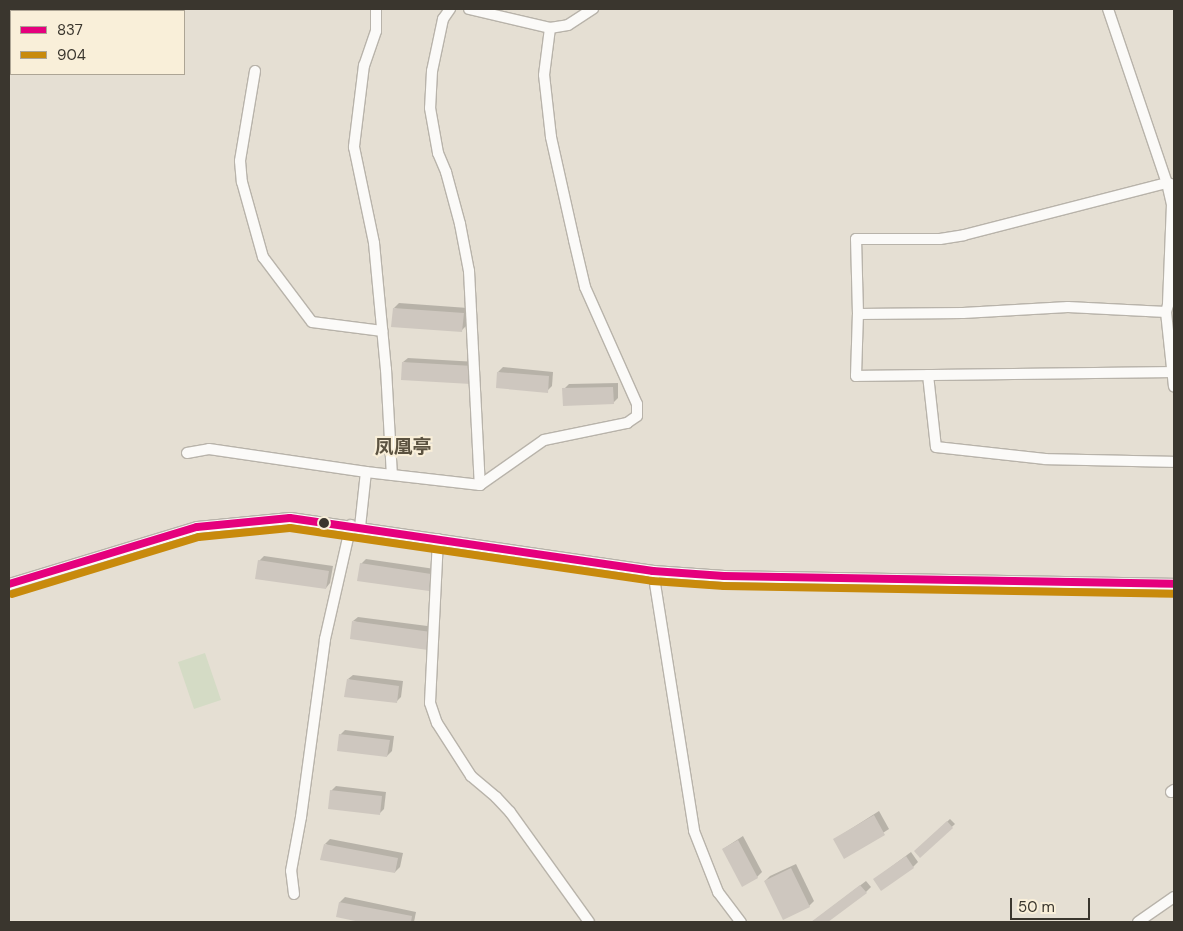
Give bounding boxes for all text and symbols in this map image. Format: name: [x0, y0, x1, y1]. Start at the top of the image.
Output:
legend: [10, 10, 185, 75]
text: 837: [57, 20, 83, 40]
text: 904: [57, 45, 86, 65]
district label: 凤凰亭: [375, 436, 431, 458]
unlabelled marker: [319, 518, 329, 528]
scale bar: [1013, 888, 1093, 920]
text: 50 m: [1018, 897, 1055, 917]

